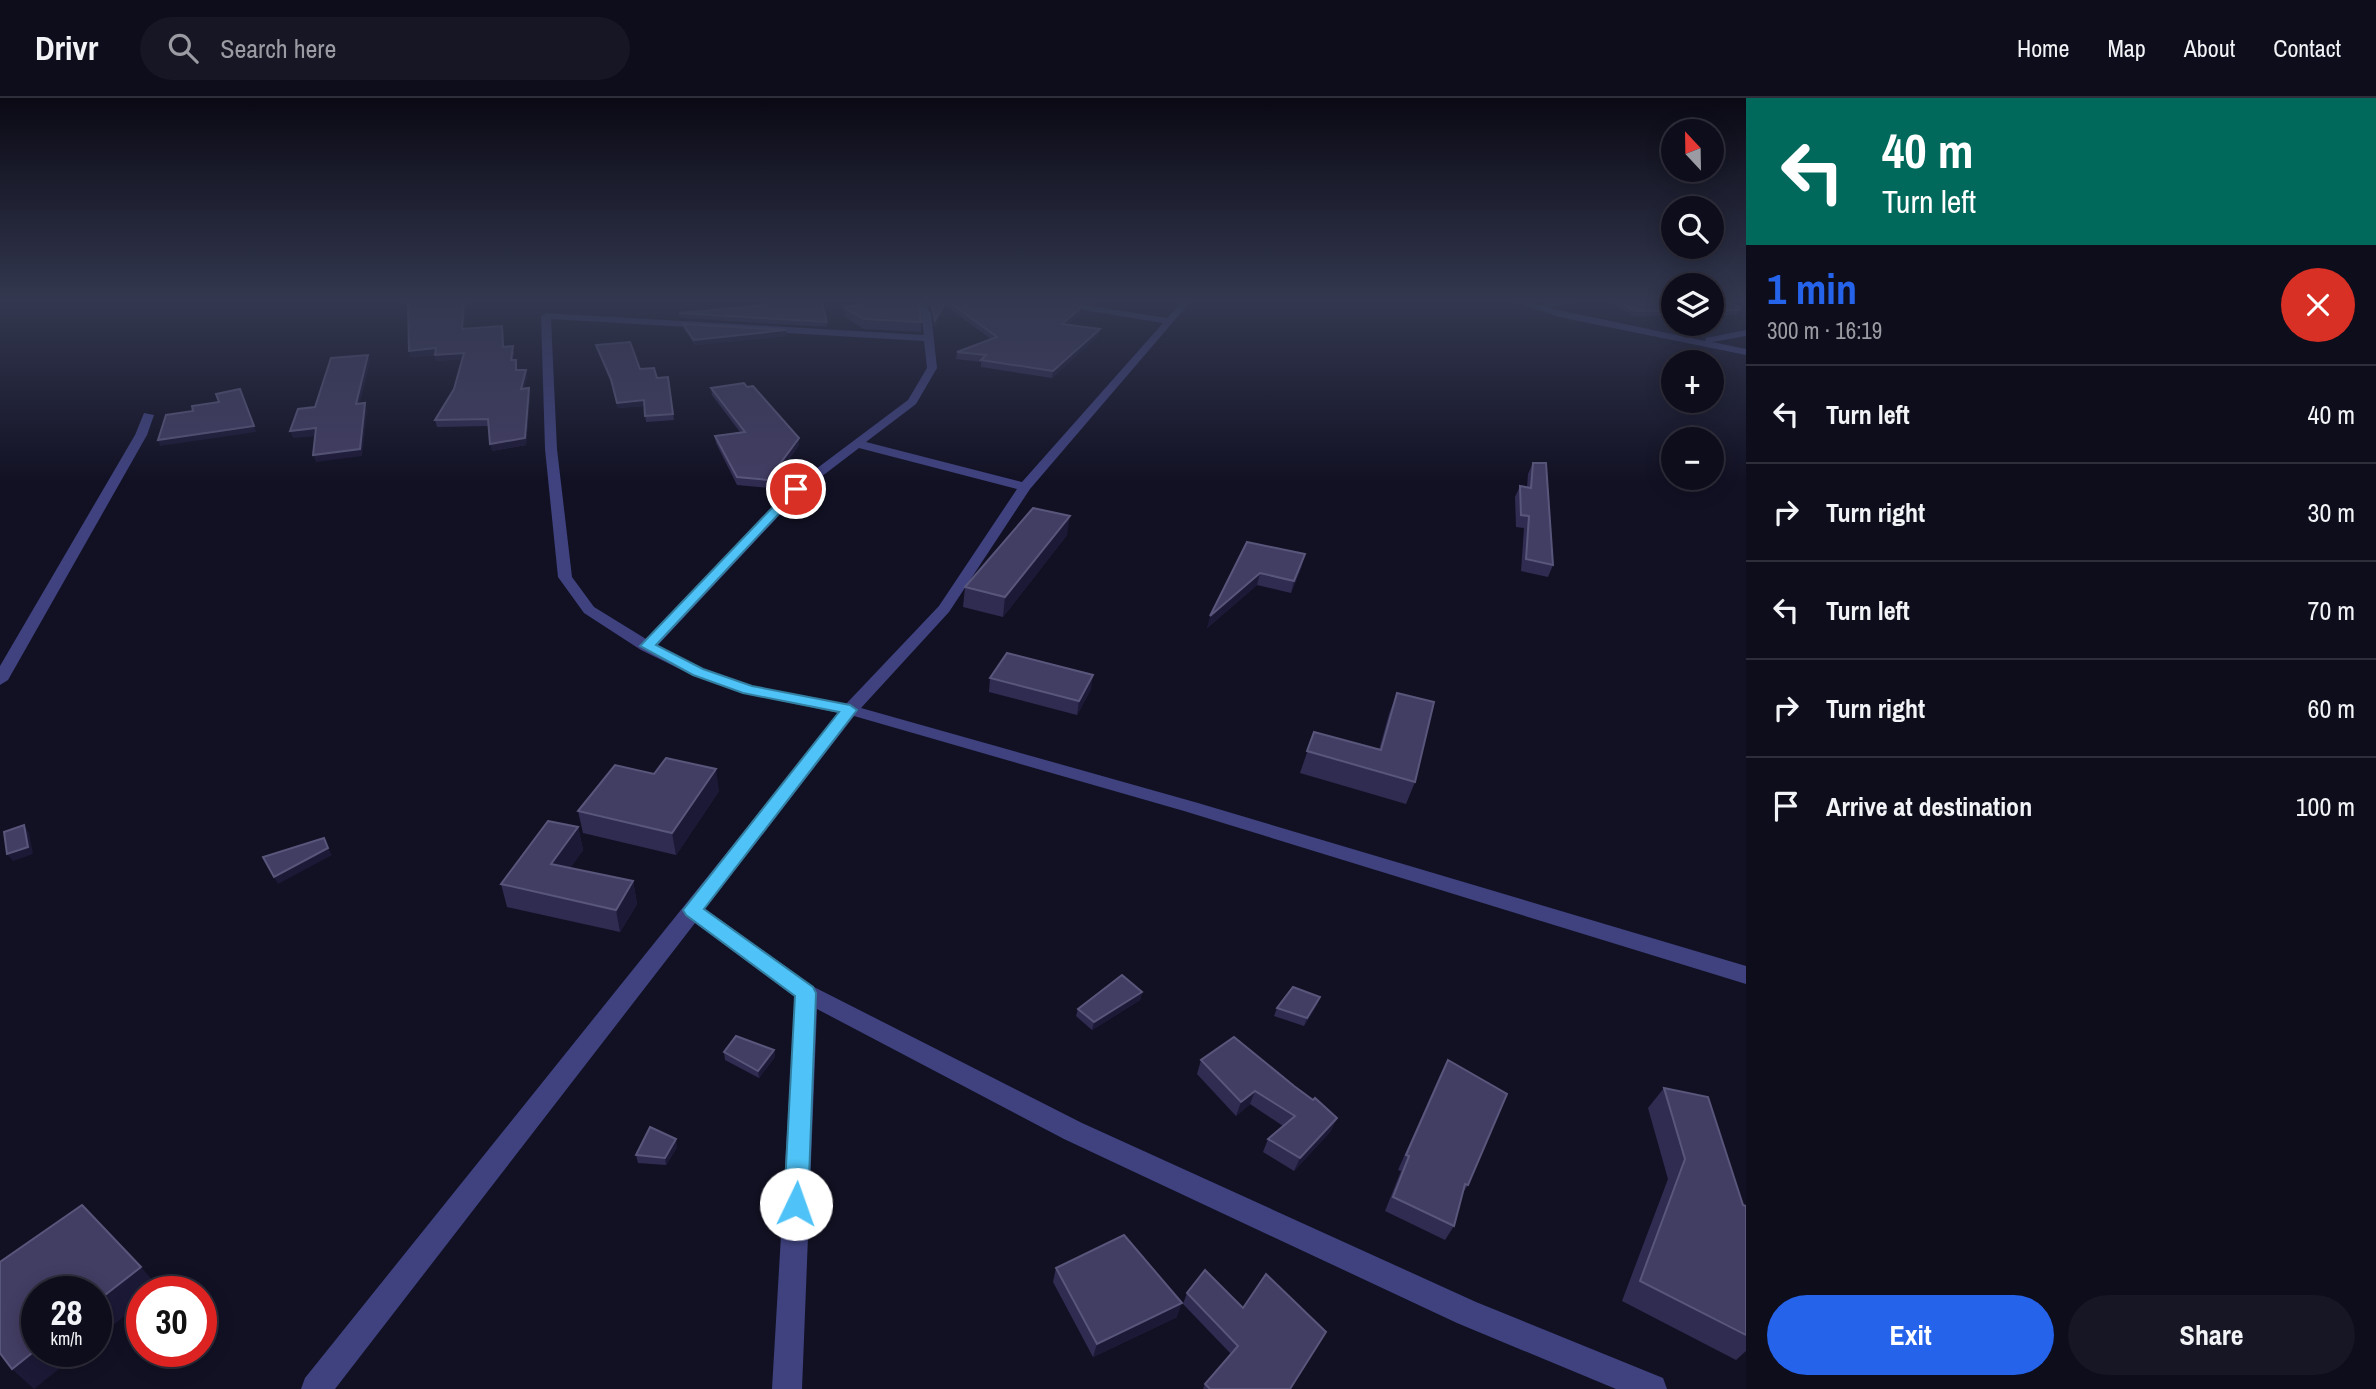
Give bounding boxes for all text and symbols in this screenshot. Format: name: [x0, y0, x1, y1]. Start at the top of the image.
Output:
search box: [140, 17, 630, 80]
text: Drivr: [35, 26, 98, 70]
icon: search: [164, 29, 202, 67]
text: Search here: [220, 31, 336, 66]
text: Home: [2017, 32, 2069, 64]
text: Map: [2107, 32, 2146, 64]
text: About: [2184, 32, 2235, 64]
text: Contact: [2273, 32, 2341, 64]
text: 40 m: [1882, 117, 1974, 183]
north arrow: [1661, 119, 1724, 182]
map controls: [1661, 119, 1724, 490]
icon: left: [1767, 126, 1858, 217]
text: Turn left: [1882, 180, 1976, 223]
button: search: [1661, 196, 1724, 259]
text: 1 min: [1767, 261, 1857, 317]
button: close: [2281, 268, 2355, 342]
button: layers: [1661, 273, 1724, 336]
text: 300 m · 16:19: [1767, 315, 1882, 346]
button: +: [1661, 350, 1724, 413]
icon: left: [1767, 395, 1805, 433]
text: Turn left: [1826, 397, 1910, 432]
text: 40 m: [2308, 397, 2355, 432]
button: −: [1661, 427, 1724, 490]
pin: [766, 459, 826, 519]
icon: arrive: [777, 470, 815, 508]
icon: right: [1767, 493, 1805, 531]
text: Turn right: [1826, 495, 1925, 530]
text: 30 m: [2308, 495, 2355, 530]
icon: left: [1767, 591, 1805, 629]
text: Turn left: [1826, 593, 1910, 628]
text: 70 m: [2308, 593, 2355, 628]
icon: right: [1767, 689, 1805, 727]
text: Turn right: [1826, 691, 1925, 726]
text: 60 m: [2308, 691, 2355, 726]
icon: arrive: [1767, 787, 1805, 825]
text: Arrive at destination: [1826, 789, 2032, 824]
text: 100 m: [2296, 789, 2355, 824]
position arrow: [759, 1167, 833, 1241]
speed limit sign: 30: [126, 1276, 217, 1367]
text: 28: [51, 1289, 82, 1336]
button: Exit: [1767, 1295, 2054, 1375]
button: Share: [2068, 1295, 2355, 1375]
text: km/h: [51, 1326, 83, 1351]

